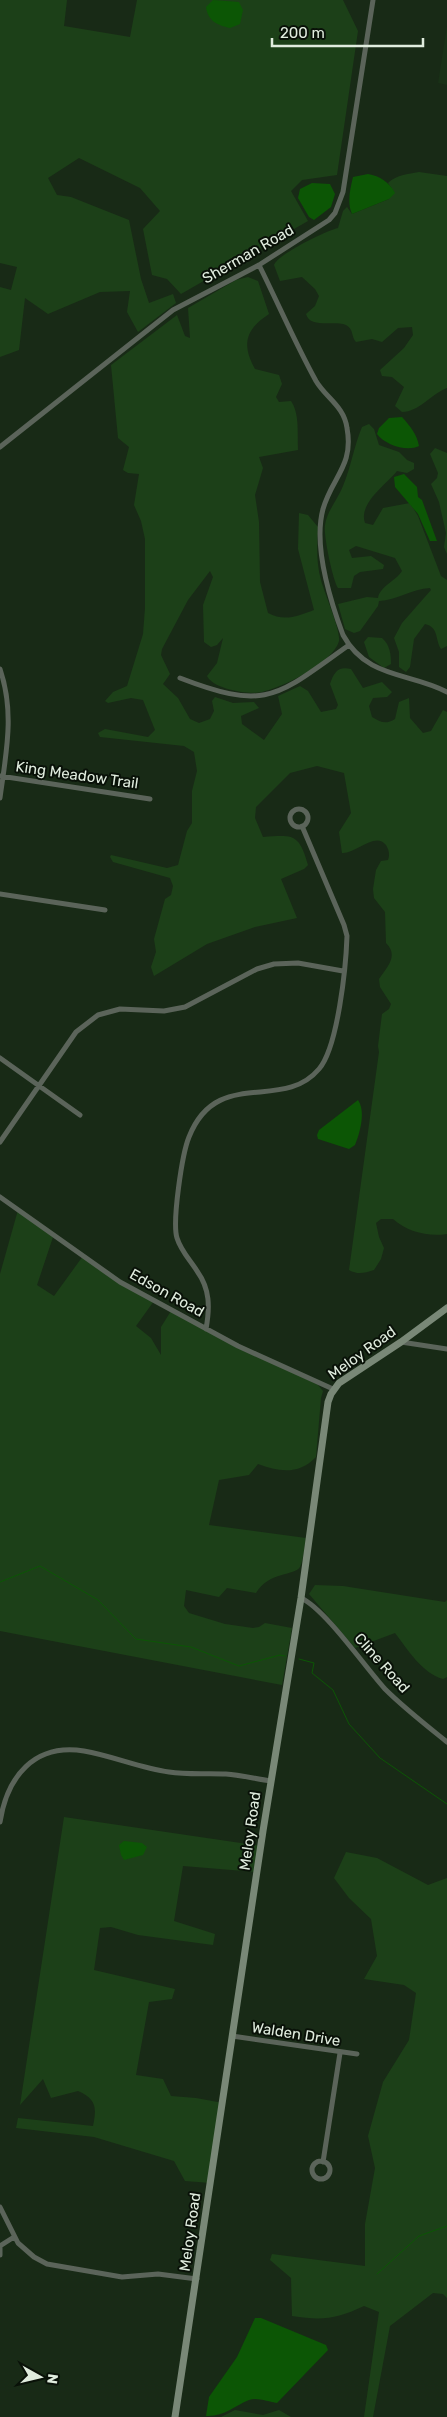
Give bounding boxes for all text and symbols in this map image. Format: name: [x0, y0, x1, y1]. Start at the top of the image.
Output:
scale bar: [272, 15, 423, 47]
text: 200 m: [280, 24, 325, 42]
street label: Sherman Road: [199, 221, 297, 287]
street label: King Meadow Trail: [14, 757, 140, 793]
street label: Edson Road: [127, 1265, 207, 1321]
street label: Meloy Road: [325, 1322, 399, 1384]
street label: Cline Road: [351, 1629, 413, 1697]
street label: Meloy Road: [236, 1790, 264, 1872]
street label: Walden Drive: [250, 2018, 342, 2050]
street label: Meloy Road: [176, 2191, 204, 2273]
north arrow: [15, 2352, 65, 2402]
text: N: [43, 2373, 61, 2385]

